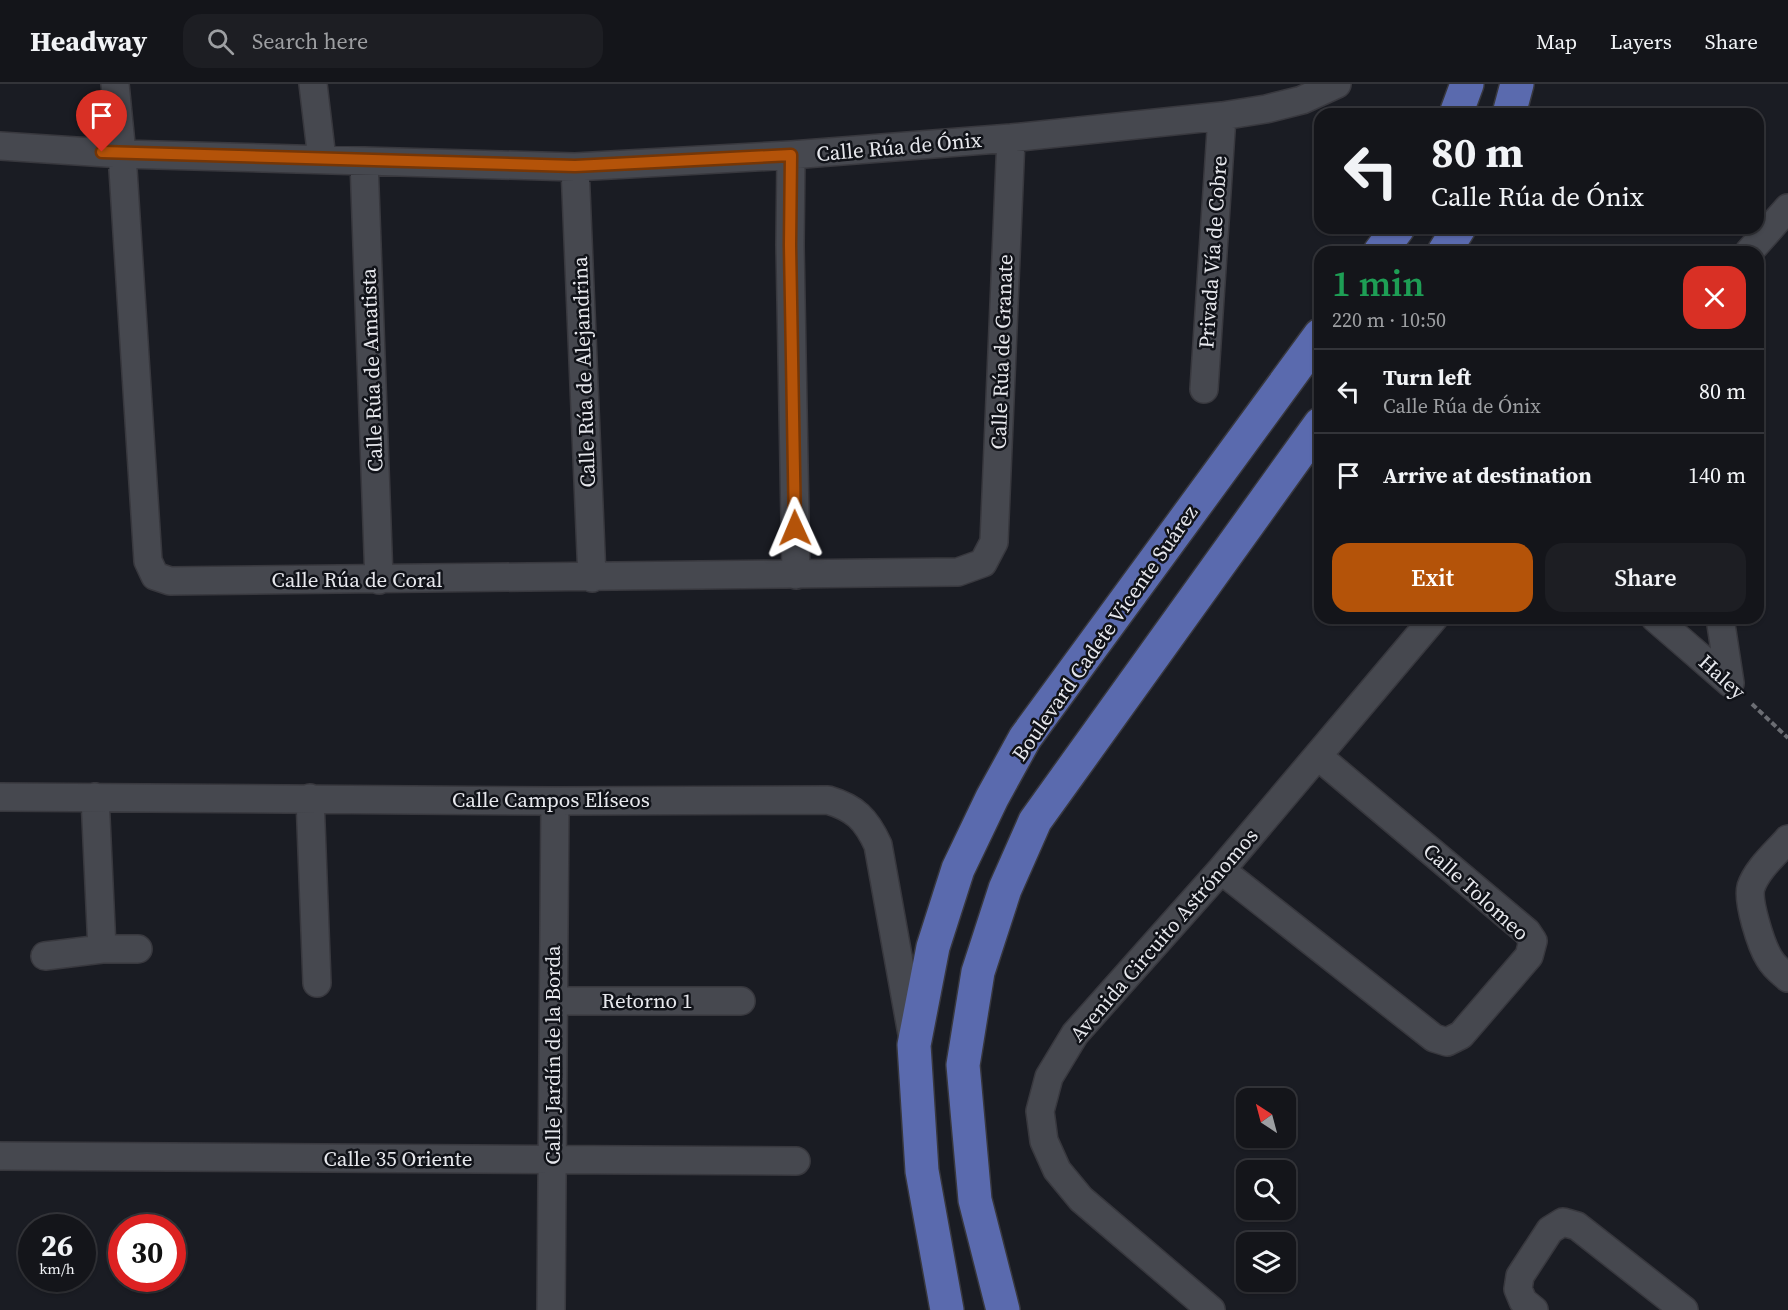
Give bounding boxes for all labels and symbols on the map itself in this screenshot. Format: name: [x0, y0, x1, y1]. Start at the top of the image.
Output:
pin: [76, 90, 127, 152]
street label: Calle Rúa de Ónix: [815, 125, 983, 168]
street label: Privada Vía de Cobre: [1191, 154, 1234, 350]
street label: Calle Rúa de Granate: [984, 254, 1019, 450]
street label: Calle Rúa de Alejandrina: [565, 256, 602, 488]
street label: Calle Rúa de Amatista: [353, 267, 390, 473]
position arrow: [763, 496, 827, 560]
street label: Boulevard Cadete Vicente Suárez: [1005, 499, 1205, 766]
street label: Calle Rúa de Coral: [271, 565, 443, 594]
street label: Haley: [1692, 648, 1752, 706]
street label: Calle Campos Elíseos: [452, 785, 650, 814]
street label: Avenida Circuito Astrónomos: [1063, 822, 1264, 1048]
street label: Calle Tolomeo: [1417, 836, 1536, 947]
street label: Calle Jardín de la Borda: [538, 945, 567, 1165]
street label: Retorno 1: [601, 986, 693, 1015]
north arrow: [1236, 1088, 1296, 1148]
street label: Calle 35 Oriente: [324, 1144, 472, 1173]
speed limit sign: 30: [108, 1214, 186, 1292]

